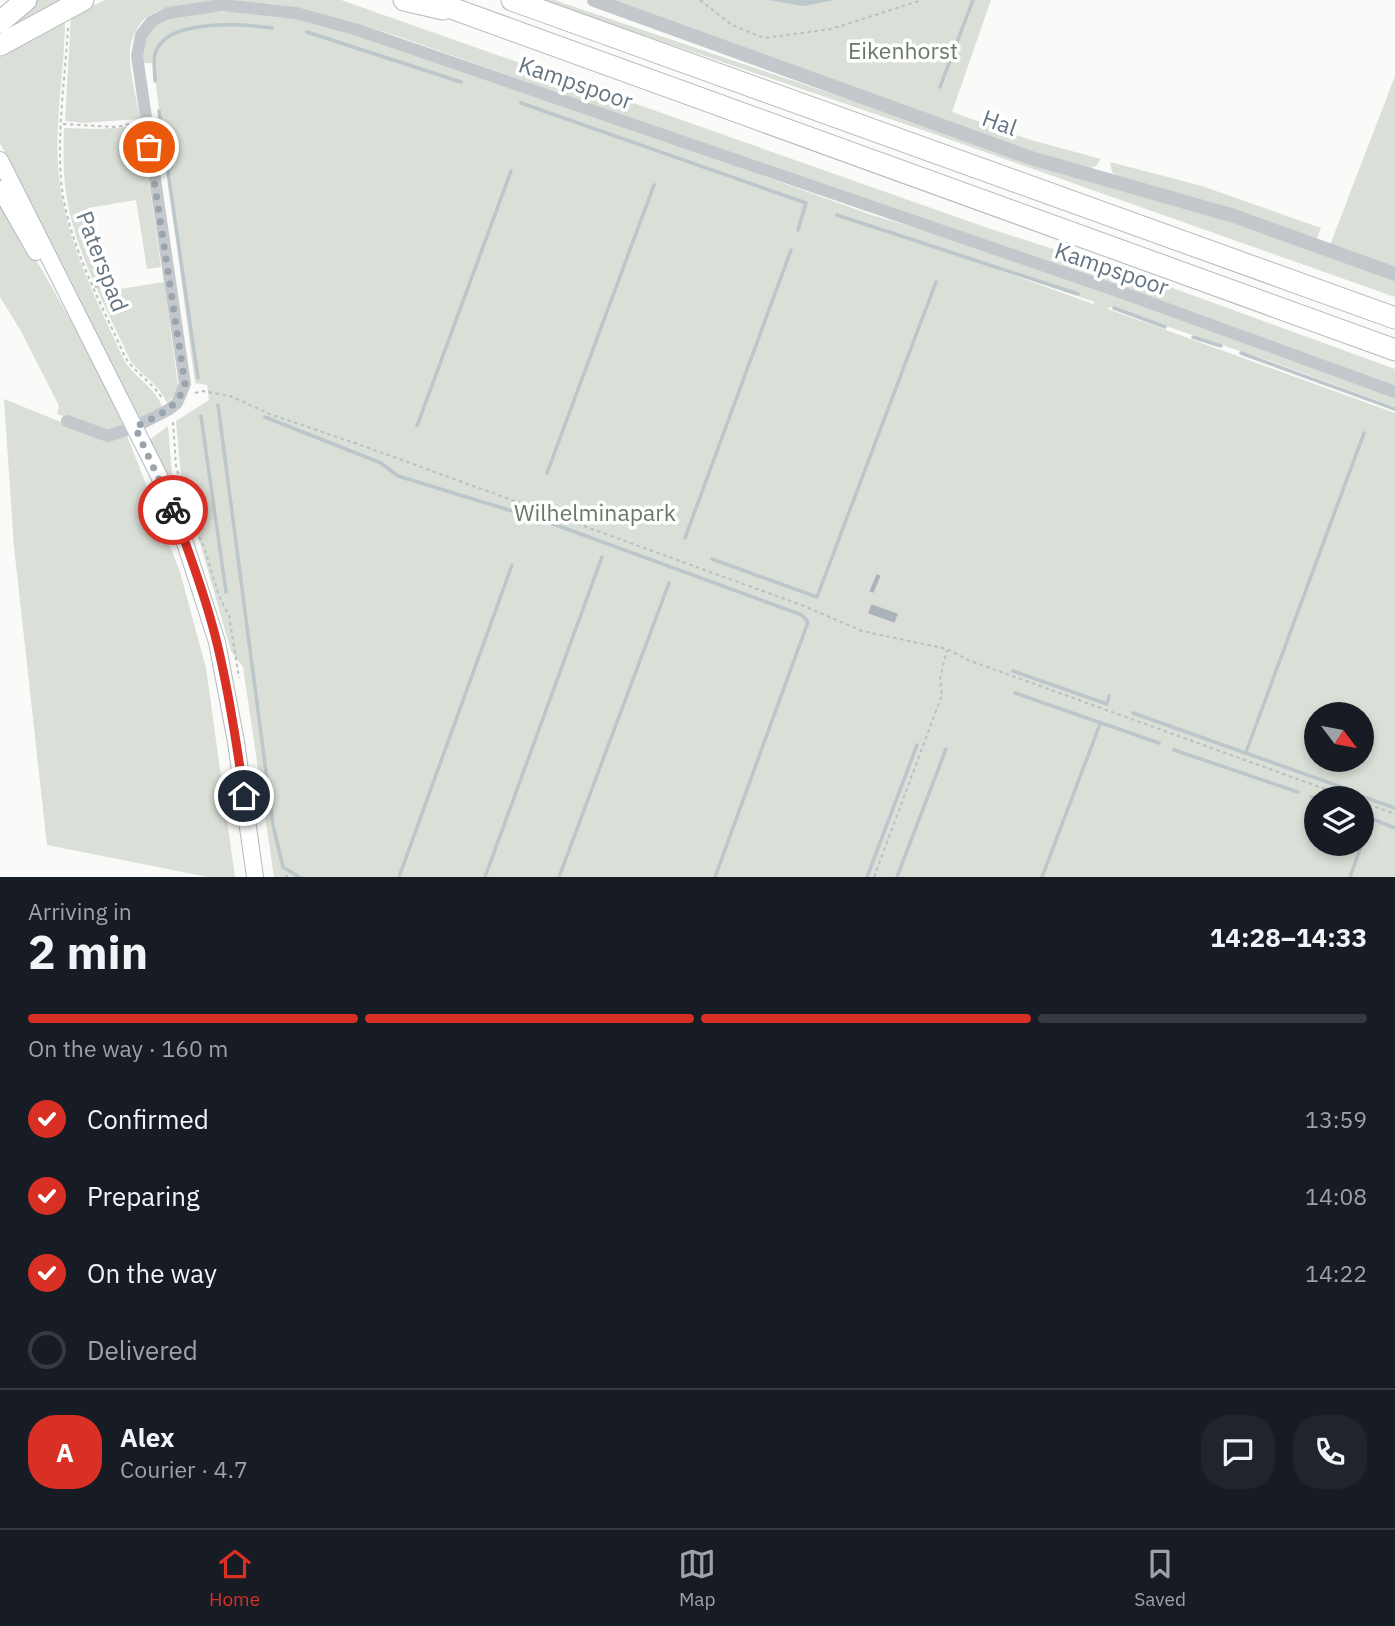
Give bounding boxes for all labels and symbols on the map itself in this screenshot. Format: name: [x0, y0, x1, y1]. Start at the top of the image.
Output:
park label: Eikenhorst: [848, 35, 958, 65]
street label: Kampspoor: [515, 48, 638, 116]
street label: Hal: [979, 102, 1021, 142]
pin: [119, 117, 179, 177]
street label: Paterspad: [70, 207, 136, 315]
street label: Kampspoor: [1051, 234, 1174, 302]
courier: [138, 475, 208, 545]
park label: Wilhelminapark: [514, 497, 676, 527]
north arrow: [1304, 702, 1374, 772]
pin: [214, 766, 274, 826]

